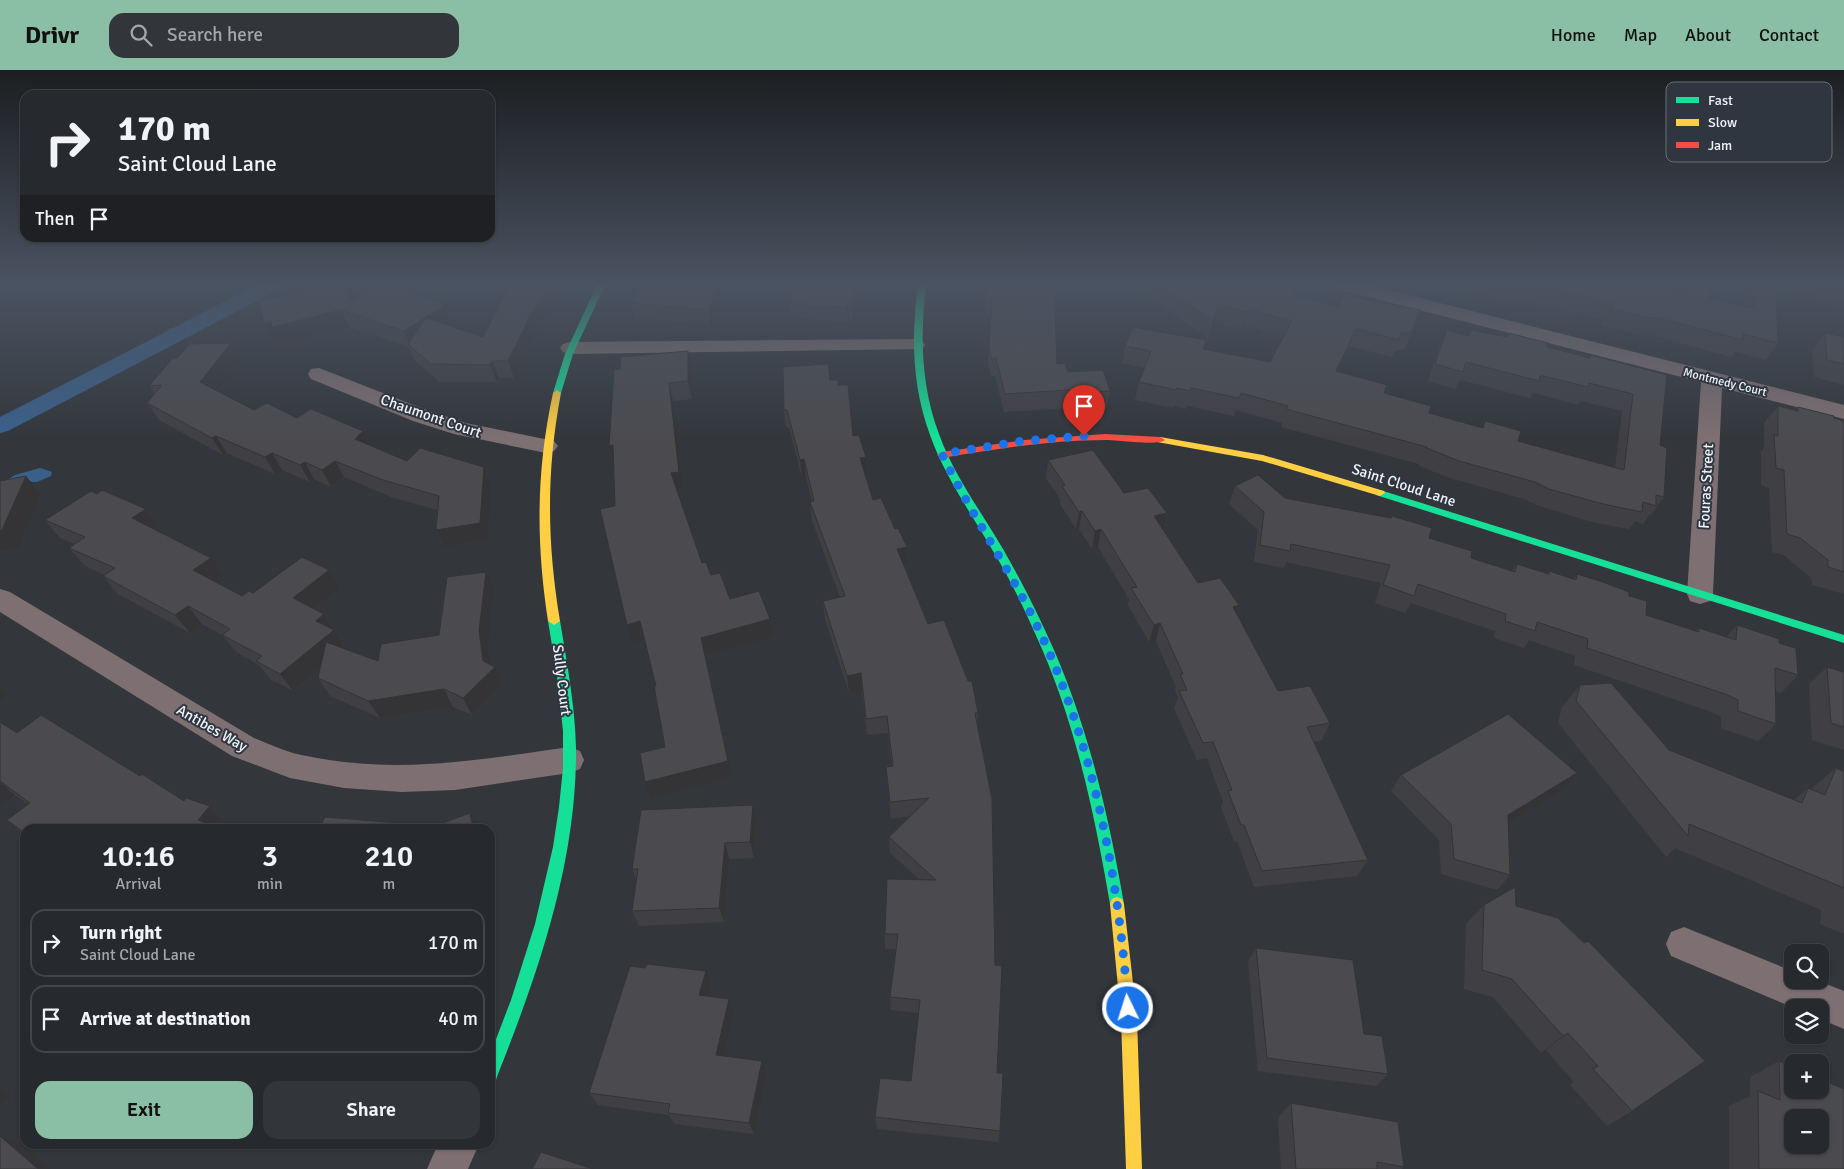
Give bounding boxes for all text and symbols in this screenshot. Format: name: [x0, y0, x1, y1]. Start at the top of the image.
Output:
search box: [109, 13, 459, 58]
text: Drivr: [25, 20, 79, 50]
icon: search: [127, 21, 155, 49]
text: Search here: [167, 23, 263, 47]
text: Home: [1551, 24, 1596, 46]
text: Map: [1624, 24, 1657, 46]
text: About: [1685, 24, 1731, 46]
text: Contact: [1759, 24, 1819, 46]
legend: [1666, 82, 1832, 162]
text: Fast: [1708, 92, 1733, 109]
text: 170 m: [118, 107, 211, 150]
icon: right: [35, 110, 100, 175]
text: Slow: [1708, 114, 1737, 131]
text: Jam: [1708, 137, 1732, 154]
text: Saint Cloud Lane: [118, 150, 277, 177]
icon: arrive: [85, 205, 113, 233]
text: Then: [35, 207, 75, 231]
street label: Montmedy Court: [1681, 365, 1768, 400]
pin: [1063, 385, 1105, 436]
street label: Chaumont Court: [378, 390, 484, 442]
icon: arrive: [1070, 392, 1098, 420]
street label: Fouras Street: [1695, 443, 1717, 529]
street label: Saint Cloud Lane: [1350, 460, 1458, 510]
street label: Sully Court: [549, 643, 575, 717]
street label: Antibes Way: [173, 701, 251, 755]
text: 10:16: [102, 838, 175, 875]
text: 3: [262, 838, 278, 875]
text: 210: [365, 838, 413, 875]
text: Arrival: [115, 874, 161, 894]
text: min: [257, 874, 283, 894]
text: m: [382, 874, 395, 894]
text: Turn right: [80, 921, 162, 945]
icon: right: [37, 929, 65, 957]
text: 170 m: [428, 931, 478, 955]
map controls: [1784, 944, 1829, 1154]
button: search: [1784, 944, 1829, 989]
text: Saint Cloud Lane: [80, 945, 196, 965]
position arrow: [1101, 981, 1153, 1033]
button: layers: [1784, 999, 1829, 1044]
icon: arrive: [37, 1005, 65, 1033]
text: Arrive at destination: [80, 1007, 251, 1031]
text: 40 m: [438, 1007, 478, 1031]
button: +: [1784, 1054, 1829, 1099]
button: Exit: [35, 1081, 253, 1139]
button: Share: [263, 1081, 480, 1139]
button: −: [1784, 1109, 1829, 1154]

